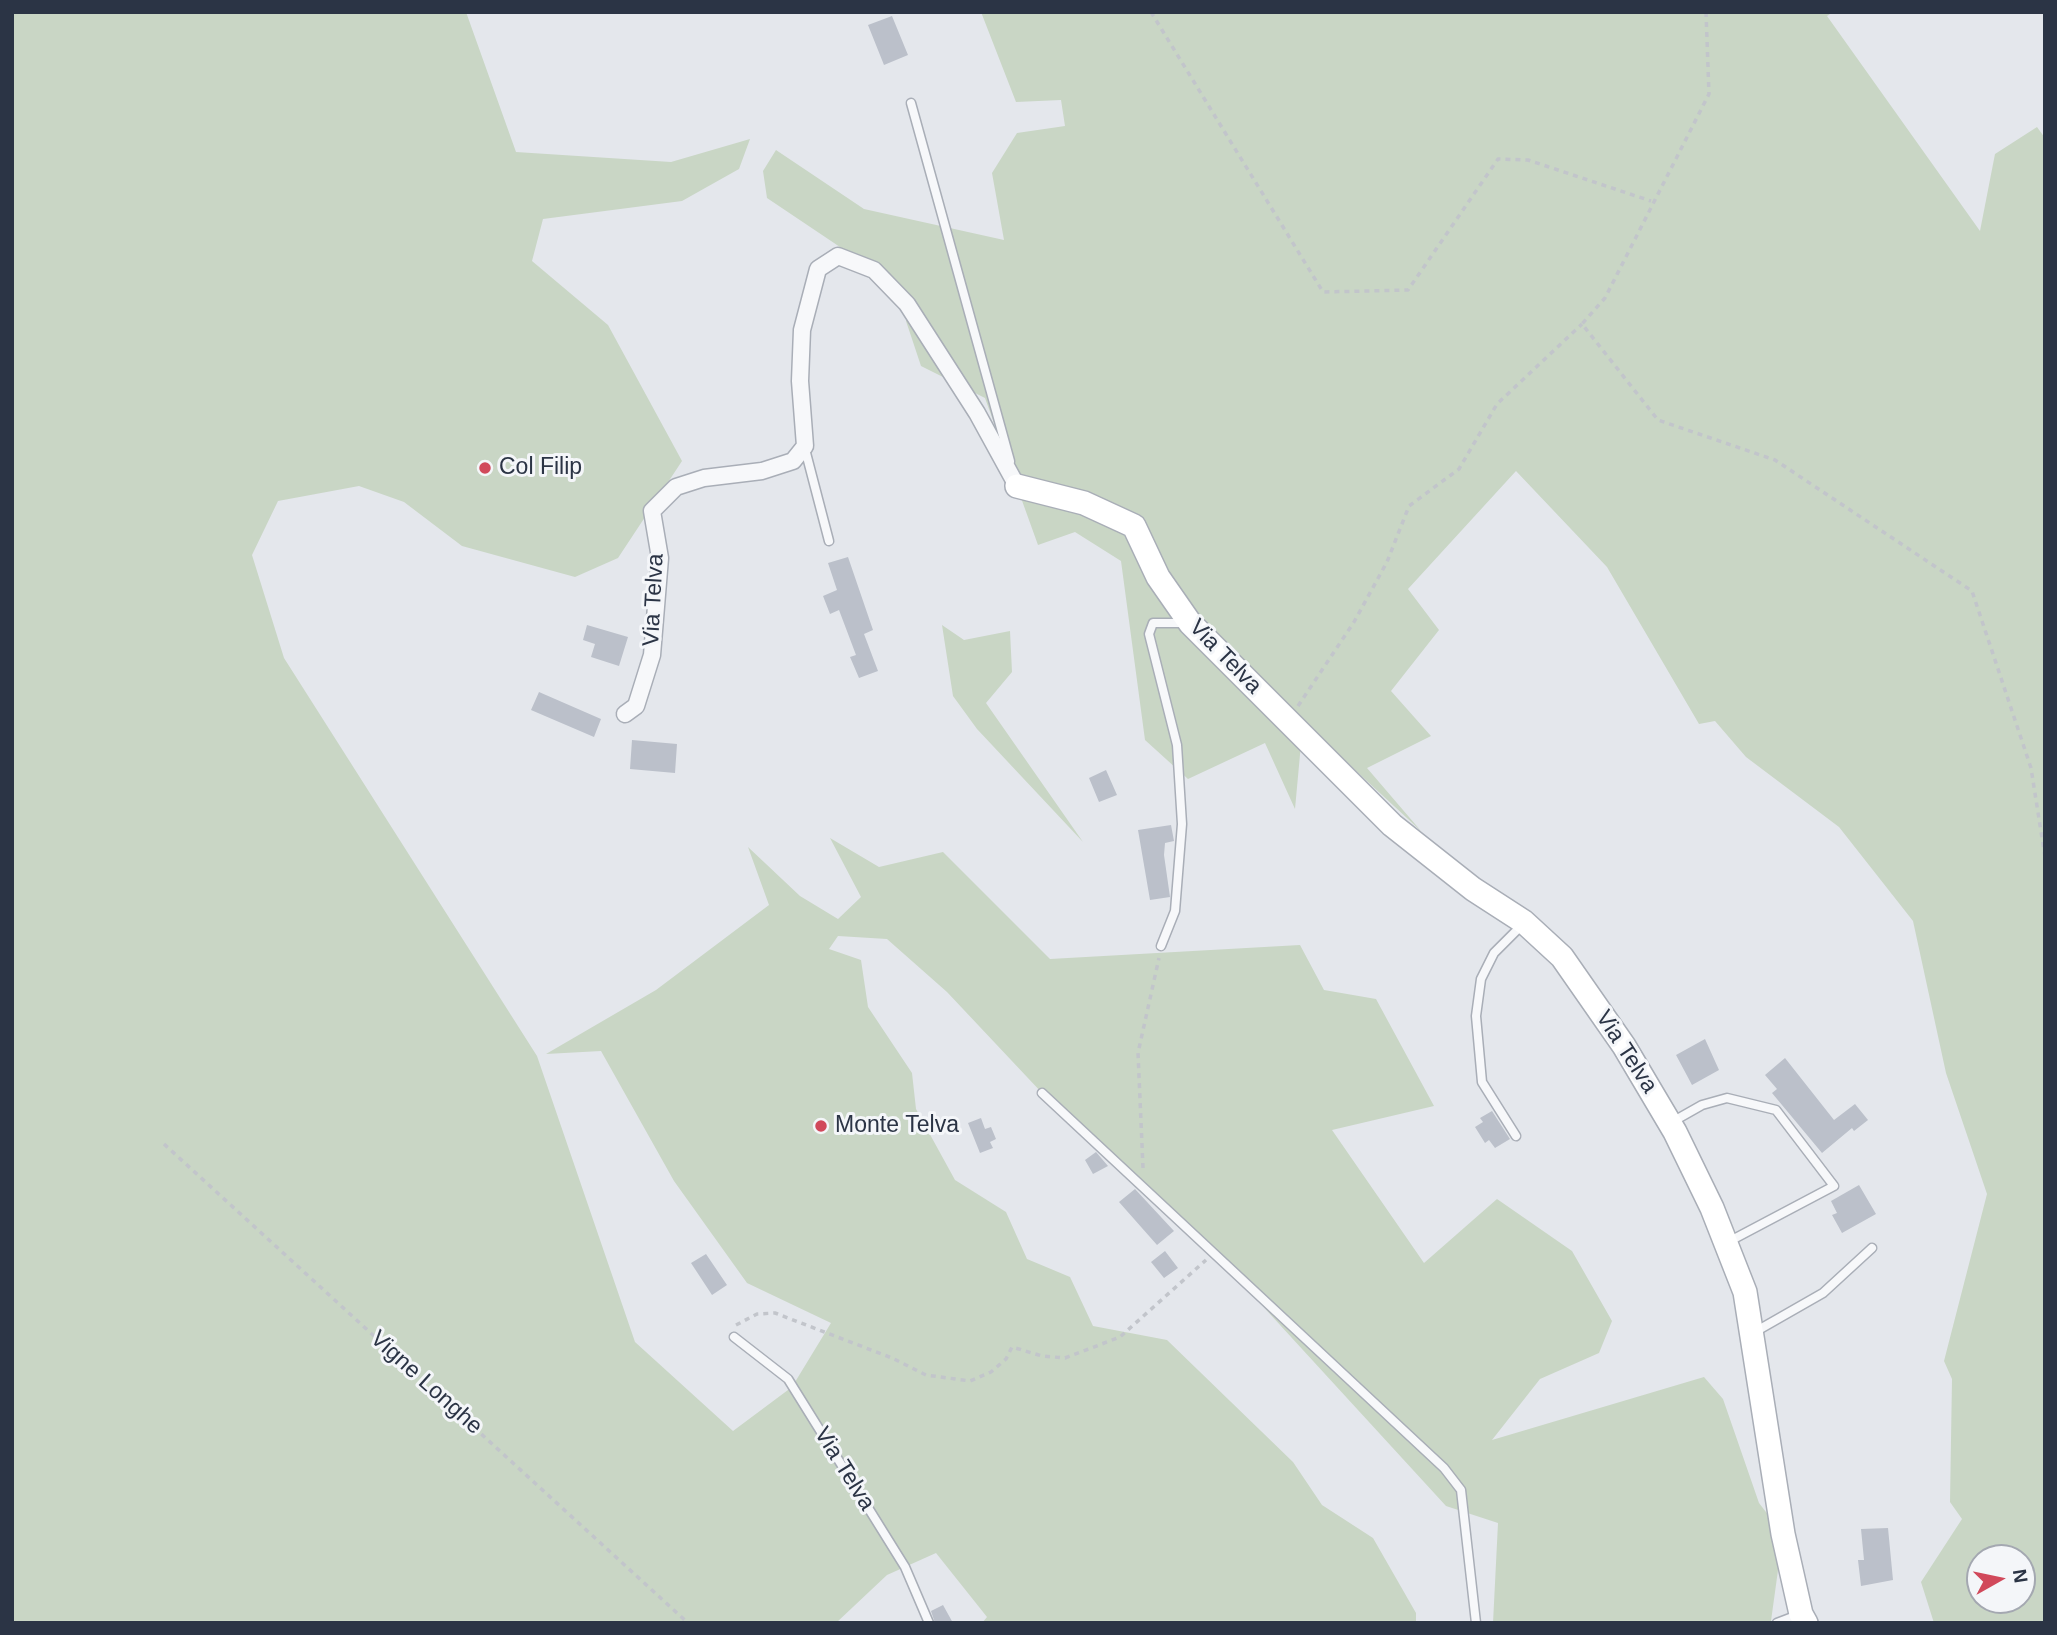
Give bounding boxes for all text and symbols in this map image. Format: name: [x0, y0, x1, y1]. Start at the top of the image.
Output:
place label: Col Filip: [499, 454, 582, 482]
marker: Col Filip: [477, 460, 493, 476]
street label: Via Telva: [638, 553, 670, 647]
street label: Via Telva: [1183, 614, 1267, 700]
street label: Via Telva: [1589, 1006, 1663, 1098]
place label: Monte Telva: [835, 1112, 959, 1140]
marker: Monte Telva: [813, 1118, 829, 1134]
street label: Vigne Longhe: [364, 1325, 488, 1441]
street label: Via Telva: [808, 1422, 880, 1516]
north arrow: [1966, 1544, 2036, 1614]
text: N: [2009, 1568, 2032, 1584]

